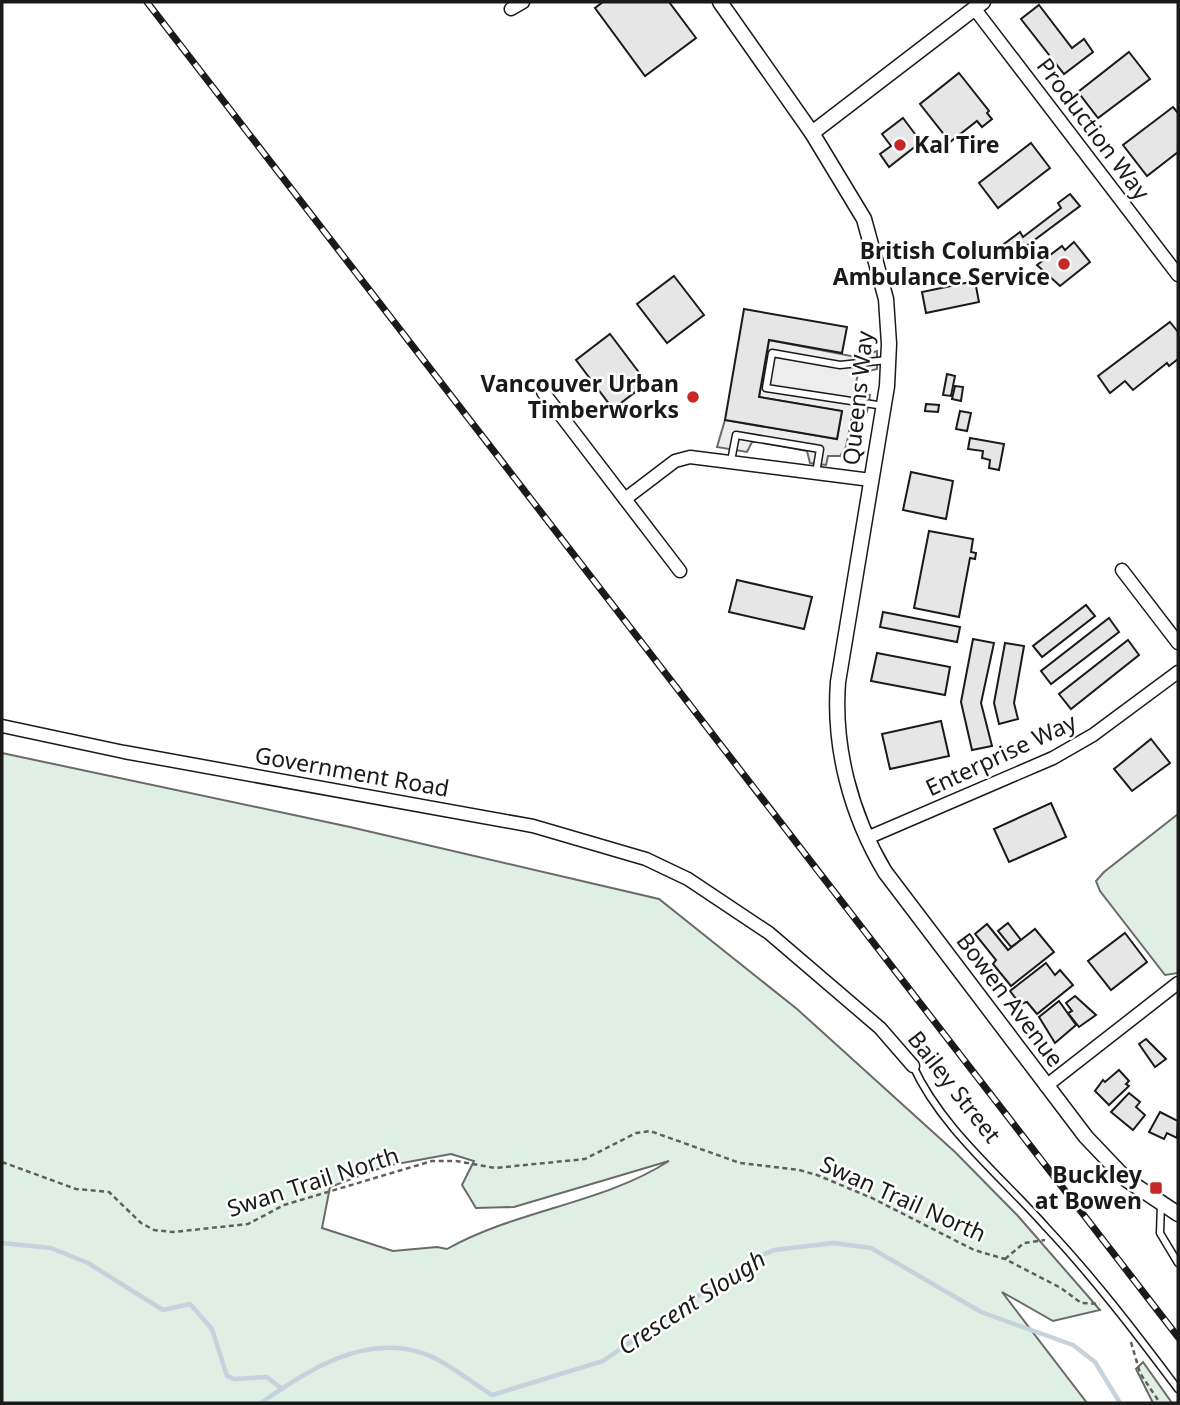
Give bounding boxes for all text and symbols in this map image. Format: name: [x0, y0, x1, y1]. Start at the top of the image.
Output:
street label: Production Way: [1030, 51, 1158, 206]
place label: Kal Tire: [914, 128, 1000, 160]
marker: Kal Tire: [892, 137, 908, 153]
place label: British Columbia Ambulance Service: [833, 234, 1050, 292]
marker: British Columbia Ambulance Service: [1056, 256, 1072, 272]
street label: Queens Way: [834, 329, 880, 467]
place label: Vancouver Urban Timberworks: [481, 367, 679, 425]
marker: Vancouver Urban Timberworks: [685, 389, 701, 405]
street label: Enterprise Way: [920, 705, 1081, 803]
street label: Government Road: [252, 738, 452, 804]
street label: Bowen Avenue: [950, 926, 1072, 1073]
street label: Bailey Street: [901, 1024, 1009, 1149]
street label: Swan Trail North: [223, 1138, 403, 1224]
street label: Swan Trail North: [815, 1147, 992, 1249]
place label: Buckley at Bowen: [1035, 1158, 1143, 1216]
marker: Buckley at Bowen: [1148, 1180, 1164, 1196]
water label: Crescent Slough: [611, 1242, 771, 1362]

